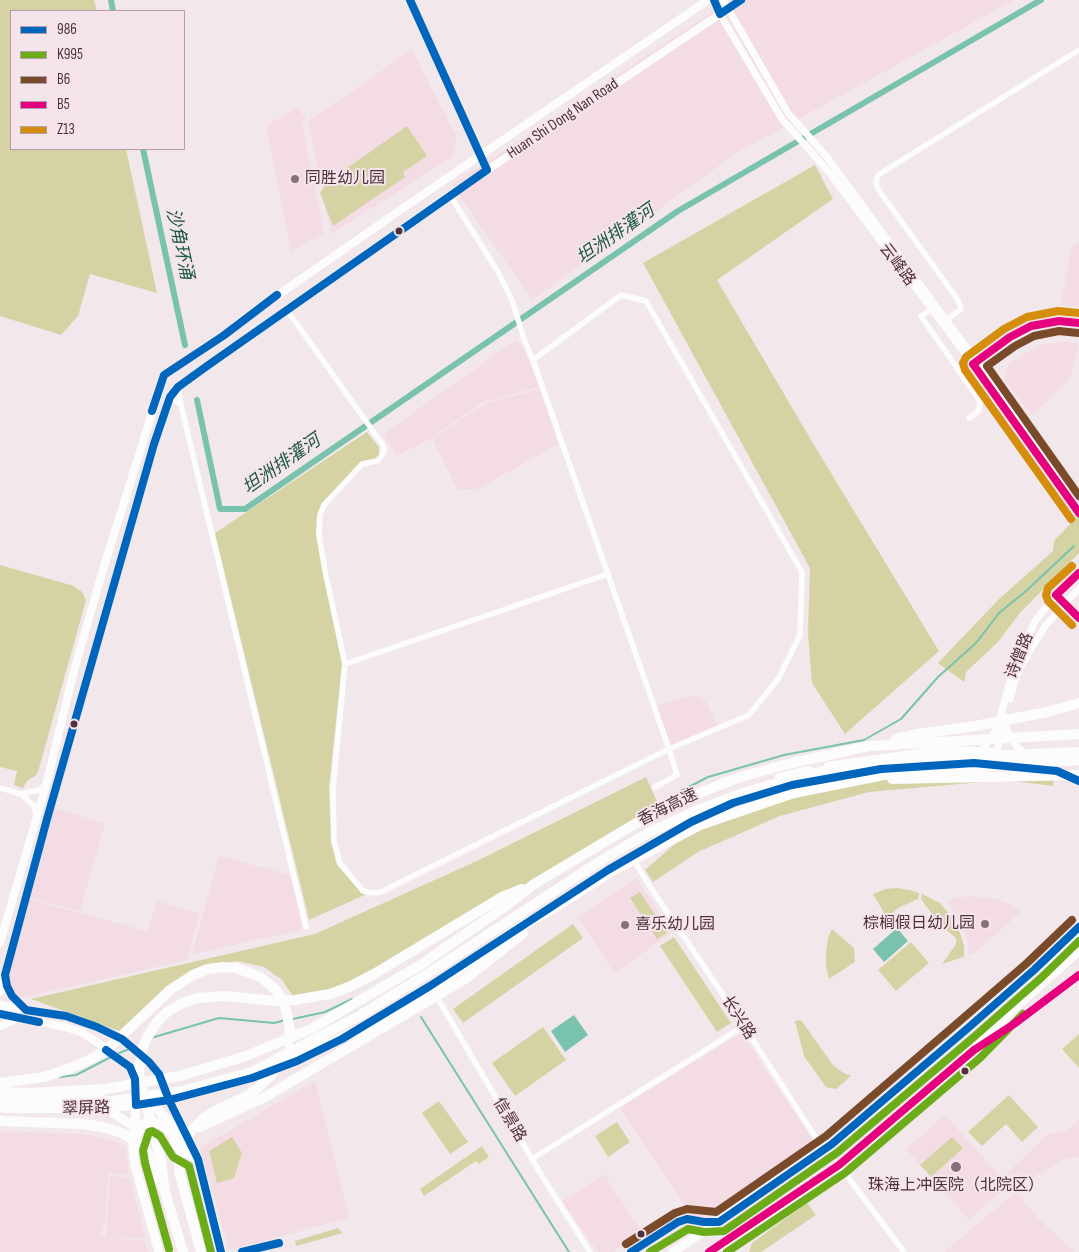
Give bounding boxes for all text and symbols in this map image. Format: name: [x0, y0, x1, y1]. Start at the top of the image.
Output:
legend: [10, 10, 185, 150]
text: 986: [57, 20, 77, 39]
text: K995: [57, 45, 83, 64]
text: B6: [57, 70, 70, 89]
street label: Huan Shi Dong Nan Road: [504, 75, 622, 163]
text: B5: [57, 95, 70, 114]
text: Z13: [57, 120, 75, 139]
place label: 同胜幼儿园: [305, 169, 385, 189]
marker: 同胜幼儿园: [289, 173, 301, 185]
water label: 坦洲排灌河: [573, 200, 659, 270]
water label: 沙角环涌: [161, 207, 197, 281]
unlabelled marker: [394, 226, 404, 236]
street label: 云峰路: [875, 240, 919, 290]
water label: 坦洲排灌河: [239, 430, 325, 500]
street label: 诗僧路: [1002, 630, 1038, 682]
unlabelled marker: [69, 719, 79, 729]
street label: 香海高速: [635, 785, 701, 831]
place label: 棕榈假日幼儿园: [863, 914, 975, 934]
place label: 喜乐幼儿园: [635, 915, 715, 935]
marker: 棕榈假日幼儿园: [979, 918, 991, 930]
marker: 喜乐幼儿园: [619, 919, 631, 931]
street label: 长兴路: [717, 993, 759, 1043]
unlabelled marker: [960, 1066, 970, 1076]
street label: 信景路: [488, 1094, 530, 1146]
street label: 翠屏路: [62, 1099, 110, 1119]
marker: 珠海上冲医院（北院区）: [949, 1160, 963, 1174]
place label: 珠海上冲医院（北院区）: [868, 1176, 1044, 1196]
unlabelled marker: [636, 1229, 646, 1239]

